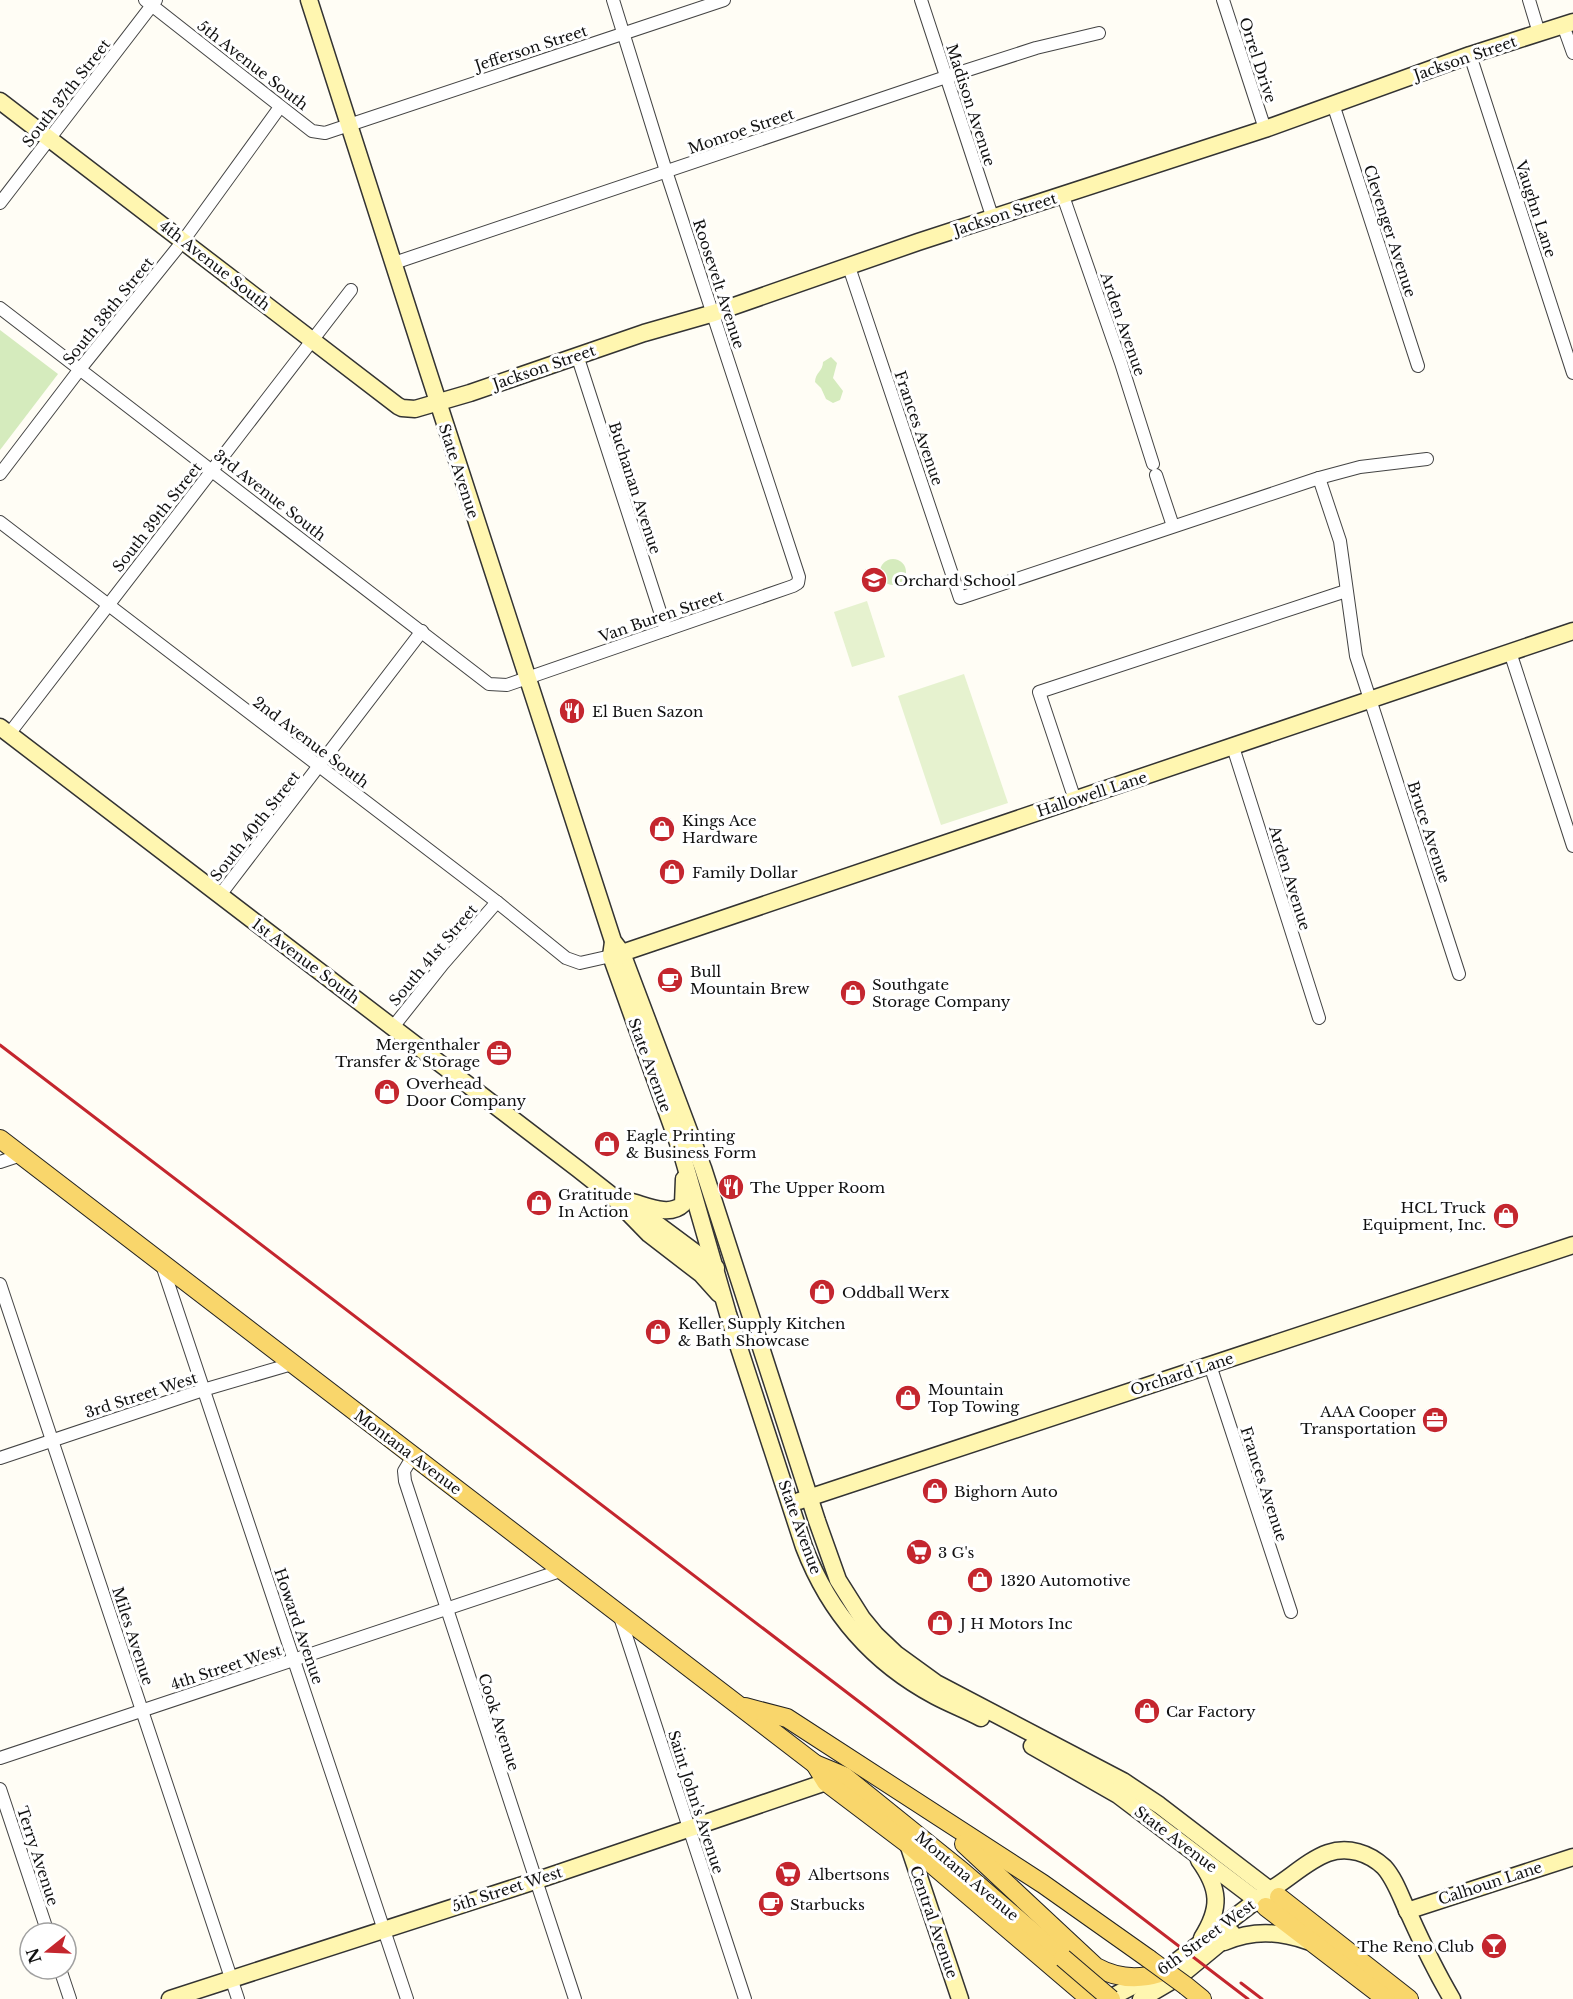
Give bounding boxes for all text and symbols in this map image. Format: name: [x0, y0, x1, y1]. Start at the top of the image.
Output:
street label: Orrel Drive: [1235, 15, 1281, 105]
street label: 5th Avenue South: [194, 16, 312, 114]
street label: Jefferson Street: [471, 21, 590, 76]
street label: Jackson Street: [1409, 31, 1519, 85]
street label: South 37th Street: [18, 35, 114, 151]
street label: Madison Avenue: [942, 41, 1000, 169]
street label: Monroe Street: [685, 104, 797, 158]
street label: Vaughn Lane: [1511, 157, 1561, 260]
street label: Clevenger Avenue: [1360, 162, 1420, 300]
street label: Jackson Street: [949, 188, 1059, 240]
street label: 4th Avenue South: [156, 216, 274, 314]
street label: Roosevelt Avenue: [689, 217, 749, 351]
street label: South 38th Street: [59, 253, 158, 369]
street label: Arden Avenue: [1096, 269, 1150, 378]
street label: Jackson Street: [488, 340, 598, 394]
street label: Frances Avenue: [890, 368, 948, 488]
street label: Buchanan Avenue: [605, 419, 665, 557]
street label: State Avenue: [435, 421, 483, 521]
street label: 3rd Avenue South: [210, 445, 330, 545]
street label: South 39th Street: [108, 458, 206, 576]
school or university icon: Orchard School: [859, 565, 889, 595]
place label: Orchard School: [894, 571, 1016, 590]
street label: Van Buren Street: [595, 586, 726, 646]
street label: 2nd Avenue South: [249, 692, 373, 792]
restaurant icon: El Buen Sazon: [557, 696, 587, 726]
place label: El Buen Sazon: [592, 702, 703, 721]
street label: South 40th Street: [206, 767, 304, 885]
street label: Hallowell Lane: [1034, 767, 1150, 821]
street label: Bruce Avenue: [1404, 779, 1454, 885]
place label: Kings Ace Hardware: [682, 811, 758, 847]
shop icon: Kings Ace Hardware: [647, 814, 677, 844]
street label: Arden Avenue: [1265, 822, 1315, 933]
shop icon: Family Dollar: [657, 857, 687, 887]
place label: Family Dollar: [692, 863, 798, 882]
street label: South 41st Street: [385, 900, 481, 1010]
street label: 1st Avenue South: [248, 914, 364, 1008]
place label: Bull Mountain Brew: [690, 962, 810, 998]
cafe icon: Bull Mountain Brew: [655, 965, 685, 995]
place label: Southgate Storage Company: [872, 975, 1011, 1011]
shop icon: Southgate Storage Company: [838, 978, 868, 1008]
street label: State Avenue: [624, 1015, 676, 1115]
place label: Mergenthaler Transfer & Storage: [335, 1035, 481, 1071]
office icon: Mergenthaler Transfer & Storage: [484, 1038, 514, 1068]
place label: Overhead Door Company: [406, 1074, 526, 1110]
shop icon: Overhead Door Company: [372, 1077, 402, 1107]
place label: Eagle Printing & Business Form: [626, 1126, 756, 1162]
shop icon: Eagle Printing & Business Form: [592, 1129, 622, 1159]
restaurant icon: The Upper Room: [716, 1172, 746, 1202]
place label: The Upper Room: [750, 1178, 885, 1197]
place label: Gratitude In Action: [558, 1185, 632, 1221]
shop icon: Gratitude In Action: [524, 1188, 554, 1218]
place label: HCL Truck Equipment, Inc.: [1362, 1198, 1487, 1234]
shop icon: HCL Truck Equipment, Inc.: [1491, 1201, 1521, 1231]
shop icon: Oddball Werx: [807, 1277, 837, 1307]
place label: Oddball Werx: [842, 1283, 949, 1302]
place label: Keller Supply Kitchen & Bath Showcase: [678, 1314, 845, 1350]
shop icon: Keller Supply Kitchen & Bath Showcase: [643, 1317, 673, 1347]
street label: Orchard Lane: [1128, 1348, 1236, 1400]
street label: 3rd Street West: [82, 1368, 200, 1422]
place label: Mountain Top Towing: [928, 1380, 1020, 1416]
shop icon: Mountain Top Towing: [893, 1383, 923, 1413]
place label: AAA Cooper Transportation: [1300, 1402, 1417, 1438]
street label: Montana Avenue: [351, 1405, 465, 1499]
office icon: AAA Cooper Transportation: [1420, 1405, 1450, 1435]
street label: Frances Avenue: [1236, 1424, 1292, 1544]
shop icon: Bighorn Auto: [920, 1476, 950, 1506]
street label: State Avenue: [774, 1477, 826, 1577]
place label: Bighorn Auto: [954, 1482, 1058, 1501]
supermarket icon: 3 G's: [904, 1537, 934, 1567]
place label: 3 G's: [938, 1543, 974, 1562]
street label: Howard Avenue: [270, 1565, 328, 1687]
shop icon: 1320 Automotive: [965, 1565, 995, 1595]
place label: 1320 Automotive: [1000, 1571, 1131, 1590]
street label: Miles Avenue: [108, 1584, 158, 1688]
shop icon: J H Motors Inc: [925, 1608, 955, 1638]
place label: J H Motors Inc: [958, 1614, 1073, 1633]
street label: 4th Street West: [168, 1640, 284, 1694]
street label: Cook Avenue: [474, 1671, 524, 1773]
shop icon: Car Factory: [1132, 1696, 1162, 1726]
place label: Car Factory: [1166, 1702, 1256, 1721]
street label: Saint John's Avenue: [664, 1728, 728, 1876]
street label: State Avenue: [1131, 1802, 1221, 1876]
street label: Terry Avenue: [13, 1804, 63, 1908]
street label: Montana Avenue: [911, 1827, 1023, 1925]
street label: Calhoun Lane: [1436, 1857, 1544, 1909]
supermarket icon: Albertsons: [773, 1859, 803, 1889]
street label: 5th Street West: [449, 1862, 565, 1916]
street label: Central Avenue: [906, 1863, 962, 1981]
place label: Albertsons: [807, 1865, 890, 1884]
cafe icon: Starbucks: [756, 1889, 786, 1919]
place label: Starbucks: [790, 1895, 865, 1914]
street label: 6th Street West: [1153, 1895, 1259, 1979]
north arrow: [18, 1921, 78, 1981]
bar icon: The Reno Club: [1479, 1931, 1509, 1961]
place label: The Reno Club: [1357, 1937, 1474, 1956]
text: N: [22, 1945, 46, 1966]

